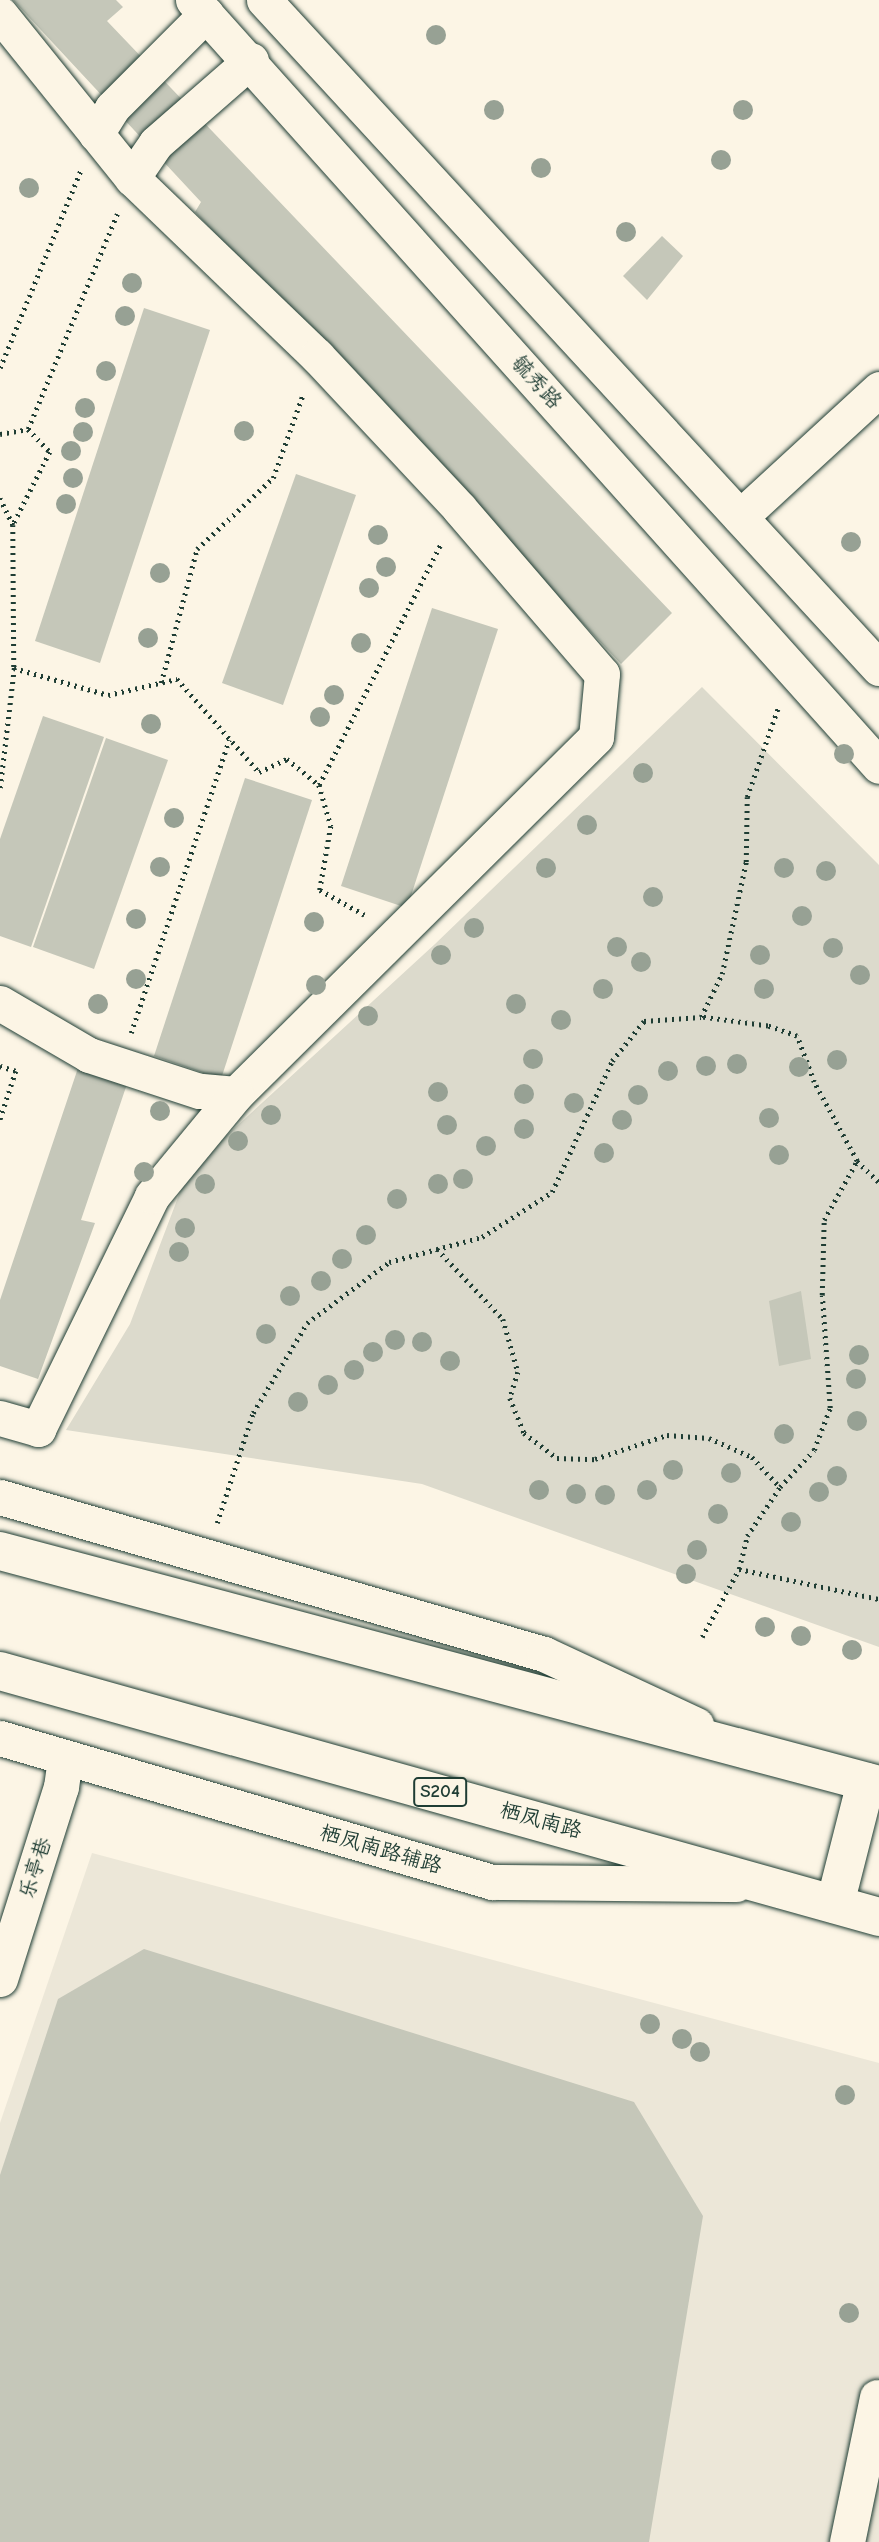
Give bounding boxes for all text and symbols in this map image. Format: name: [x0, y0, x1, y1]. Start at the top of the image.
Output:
street label: 毓秀路: [507, 350, 567, 414]
road number: S204: [412, 1776, 468, 1808]
street label: 栖凤南路: [497, 1797, 585, 1843]
street label: 栖凤南路辅路: [317, 1820, 445, 1878]
street label: 乐亭巷: [13, 1834, 57, 1902]

